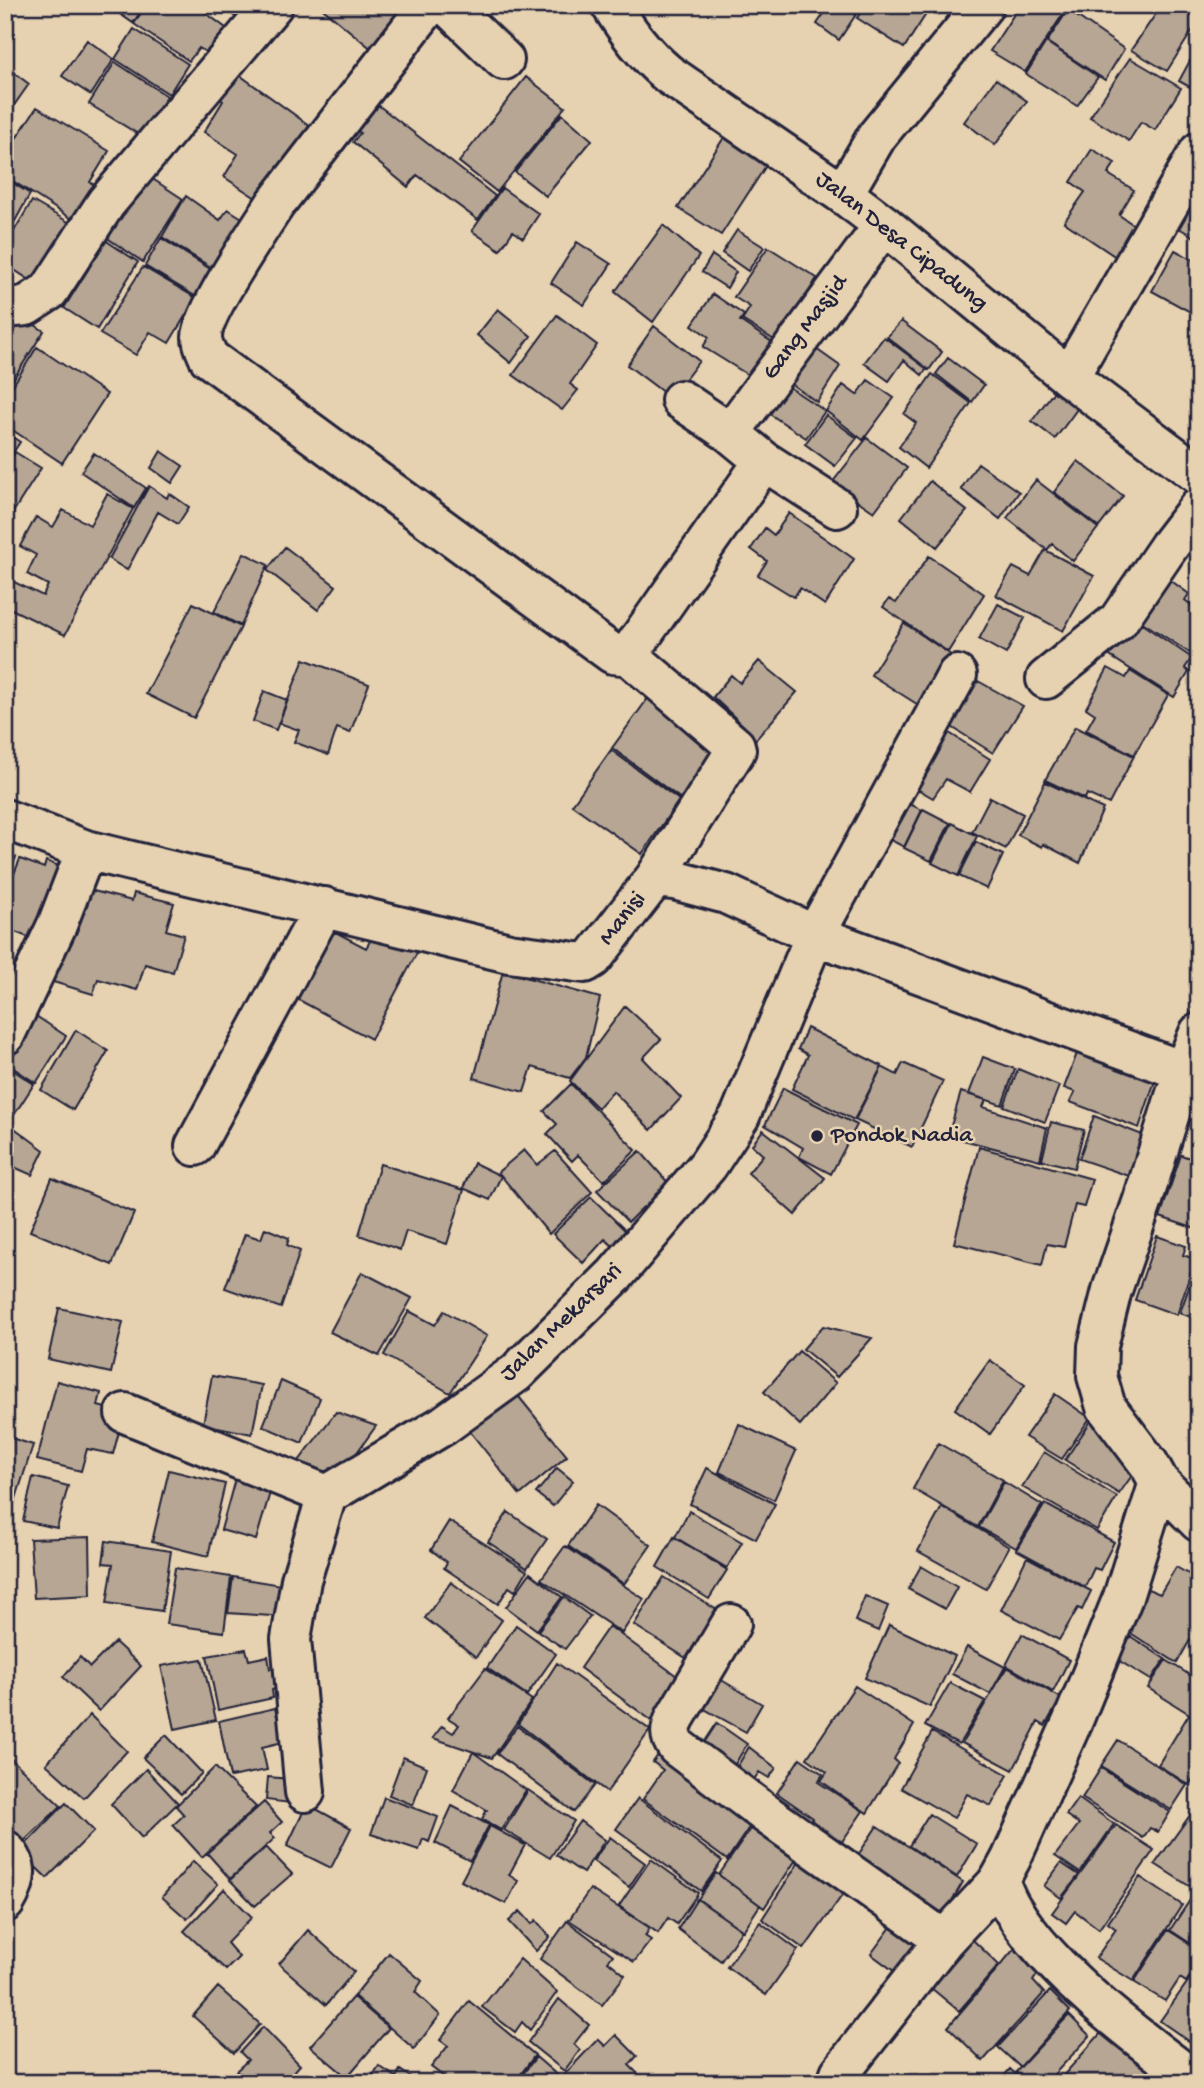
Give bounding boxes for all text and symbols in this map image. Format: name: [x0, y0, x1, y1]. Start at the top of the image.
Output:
street label: Jalan Desa Cipadung: [809, 166, 993, 318]
street label: Gang Masjid: [757, 268, 856, 386]
street label: Manisi: [593, 886, 653, 952]
place label: Pondok Nadia: [830, 1122, 973, 1151]
marker: Pondok Nadia: [809, 1128, 825, 1144]
street label: Jalan Mekarsari: [495, 1257, 629, 1389]

